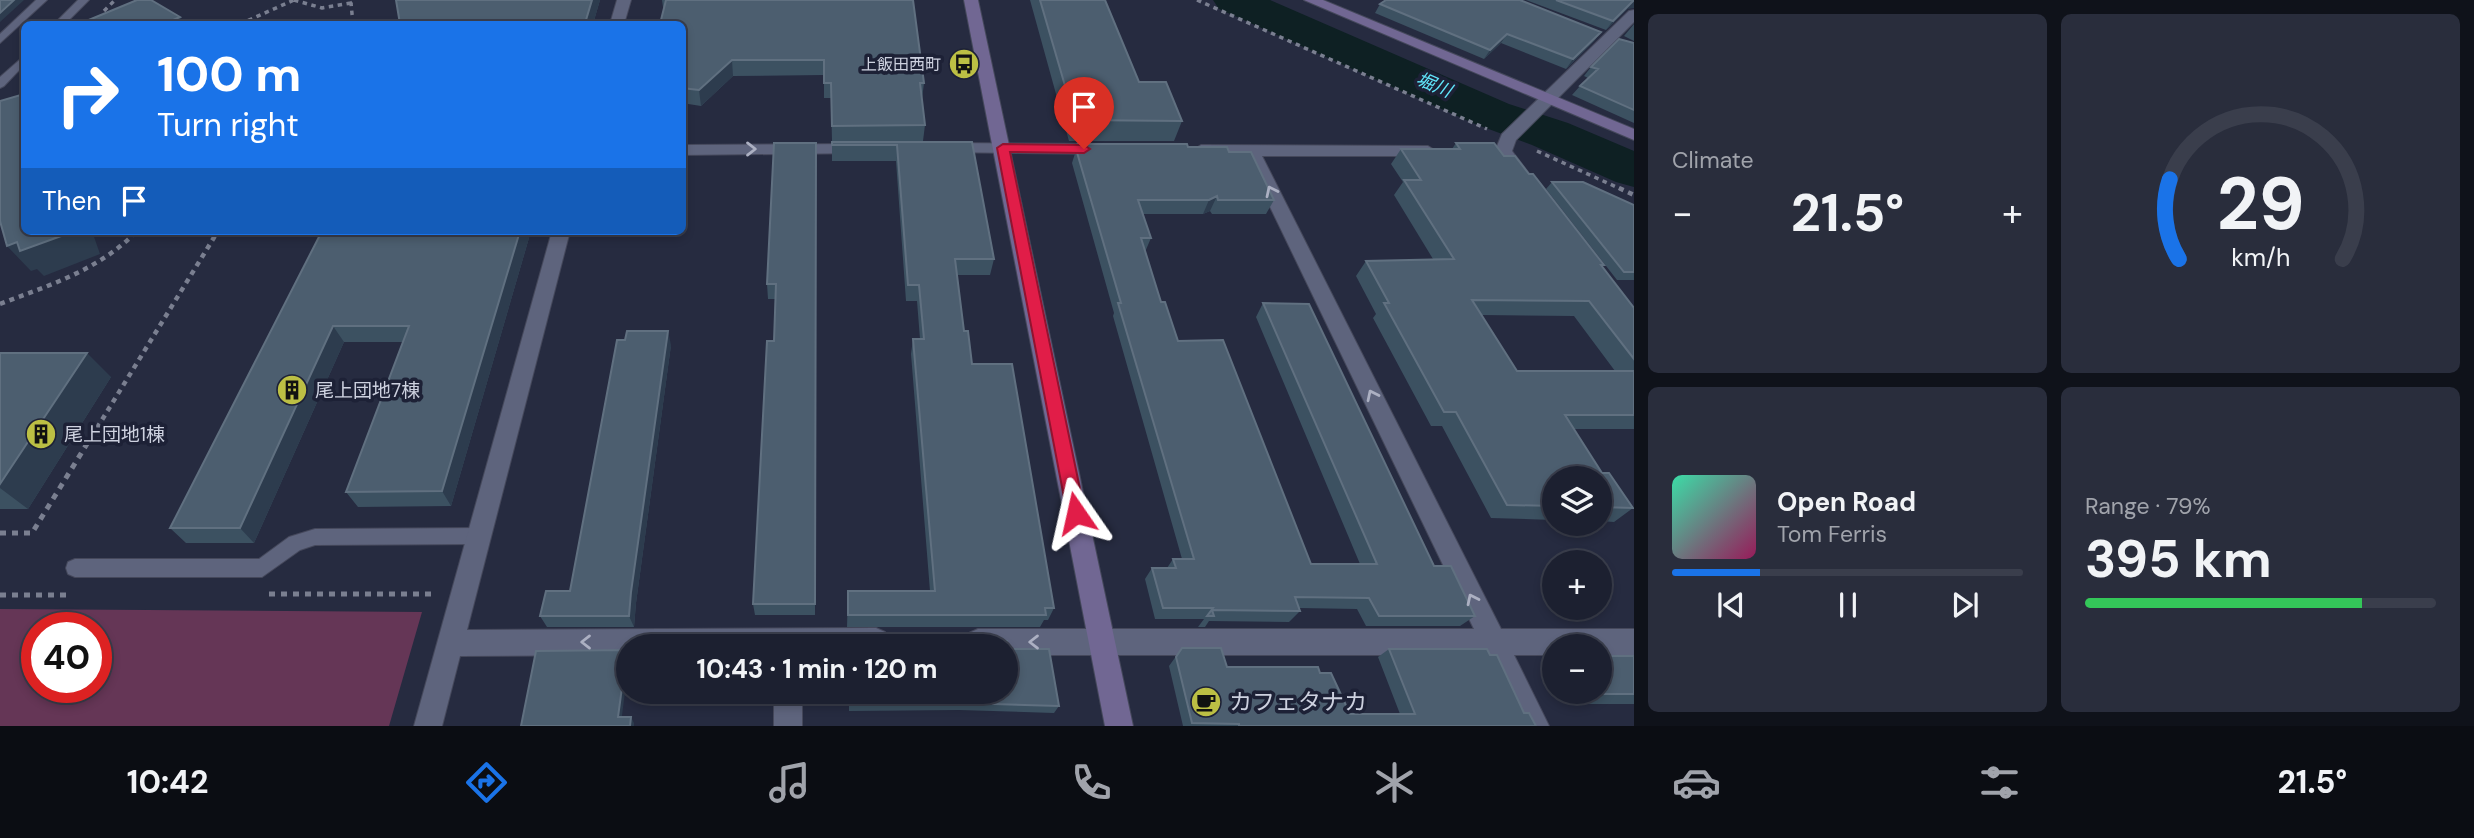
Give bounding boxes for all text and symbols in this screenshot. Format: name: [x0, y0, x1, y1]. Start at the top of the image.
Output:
text: 100 m: [157, 42, 301, 106]
bus stop icon: 上飯田西町: [947, 47, 981, 81]
icon: right: [42, 49, 133, 140]
place label: 上飯田西町: [861, 54, 941, 75]
water label: 堀川: [1413, 67, 1457, 104]
pin: [1054, 77, 1114, 149]
icon: arrive: [1065, 88, 1103, 126]
text: Turn right: [157, 104, 299, 146]
one-way arrow: [746, 141, 756, 157]
text: Climate: [1672, 145, 1754, 175]
text: 29: [2217, 158, 2304, 253]
text: 21.5°: [1791, 179, 1904, 247]
icon: arrive: [115, 182, 153, 220]
text: Then: [42, 184, 101, 218]
one-way arrow: [1265, 186, 1279, 198]
text: −: [1672, 188, 1693, 238]
text: +: [2002, 188, 2023, 238]
text: km/h: [2231, 241, 2290, 274]
building icon: 尾上団地7棟: [275, 373, 309, 407]
place label: 尾上団地7棟: [315, 378, 420, 403]
one-way arrow: [1366, 390, 1380, 402]
building icon: 尾上団地1棟: [24, 417, 58, 451]
place label: 尾上団地1棟: [64, 422, 165, 447]
map controls: [1542, 466, 1612, 704]
button: layers: [1542, 466, 1612, 536]
position arrow: [1039, 476, 1113, 550]
text: Open Road: [1777, 485, 1916, 519]
text: Range · 79%: [2085, 491, 2211, 521]
text: Tom Ferris: [1777, 519, 1887, 549]
text: 395 km: [2085, 525, 2272, 593]
button: +: [1542, 550, 1612, 620]
icon: previous: [1712, 586, 1750, 624]
icon: pause: [1829, 586, 1867, 624]
icon: next: [1946, 586, 1984, 624]
one-way arrow: [1467, 594, 1481, 606]
speed limit sign: 40: [21, 612, 112, 703]
one-way arrow: [580, 634, 591, 650]
one-way arrow: [1028, 634, 1039, 650]
button: −: [1542, 634, 1612, 704]
text: 10:43 · 1 min · 120 m: [697, 652, 937, 686]
cafe icon: カフェタナカ: [1189, 685, 1223, 719]
place label: カフェタナカ: [1229, 687, 1367, 717]
icon: directions: [462, 758, 511, 807]
icon: music: [765, 758, 814, 807]
icon: phone: [1067, 758, 1116, 807]
icon: climate: [1370, 758, 1419, 807]
icon: car: [1672, 758, 1721, 807]
icon: filters: [1975, 758, 2024, 807]
text: 10:42: [127, 761, 208, 803]
text: 21.5°: [2277, 761, 2347, 803]

